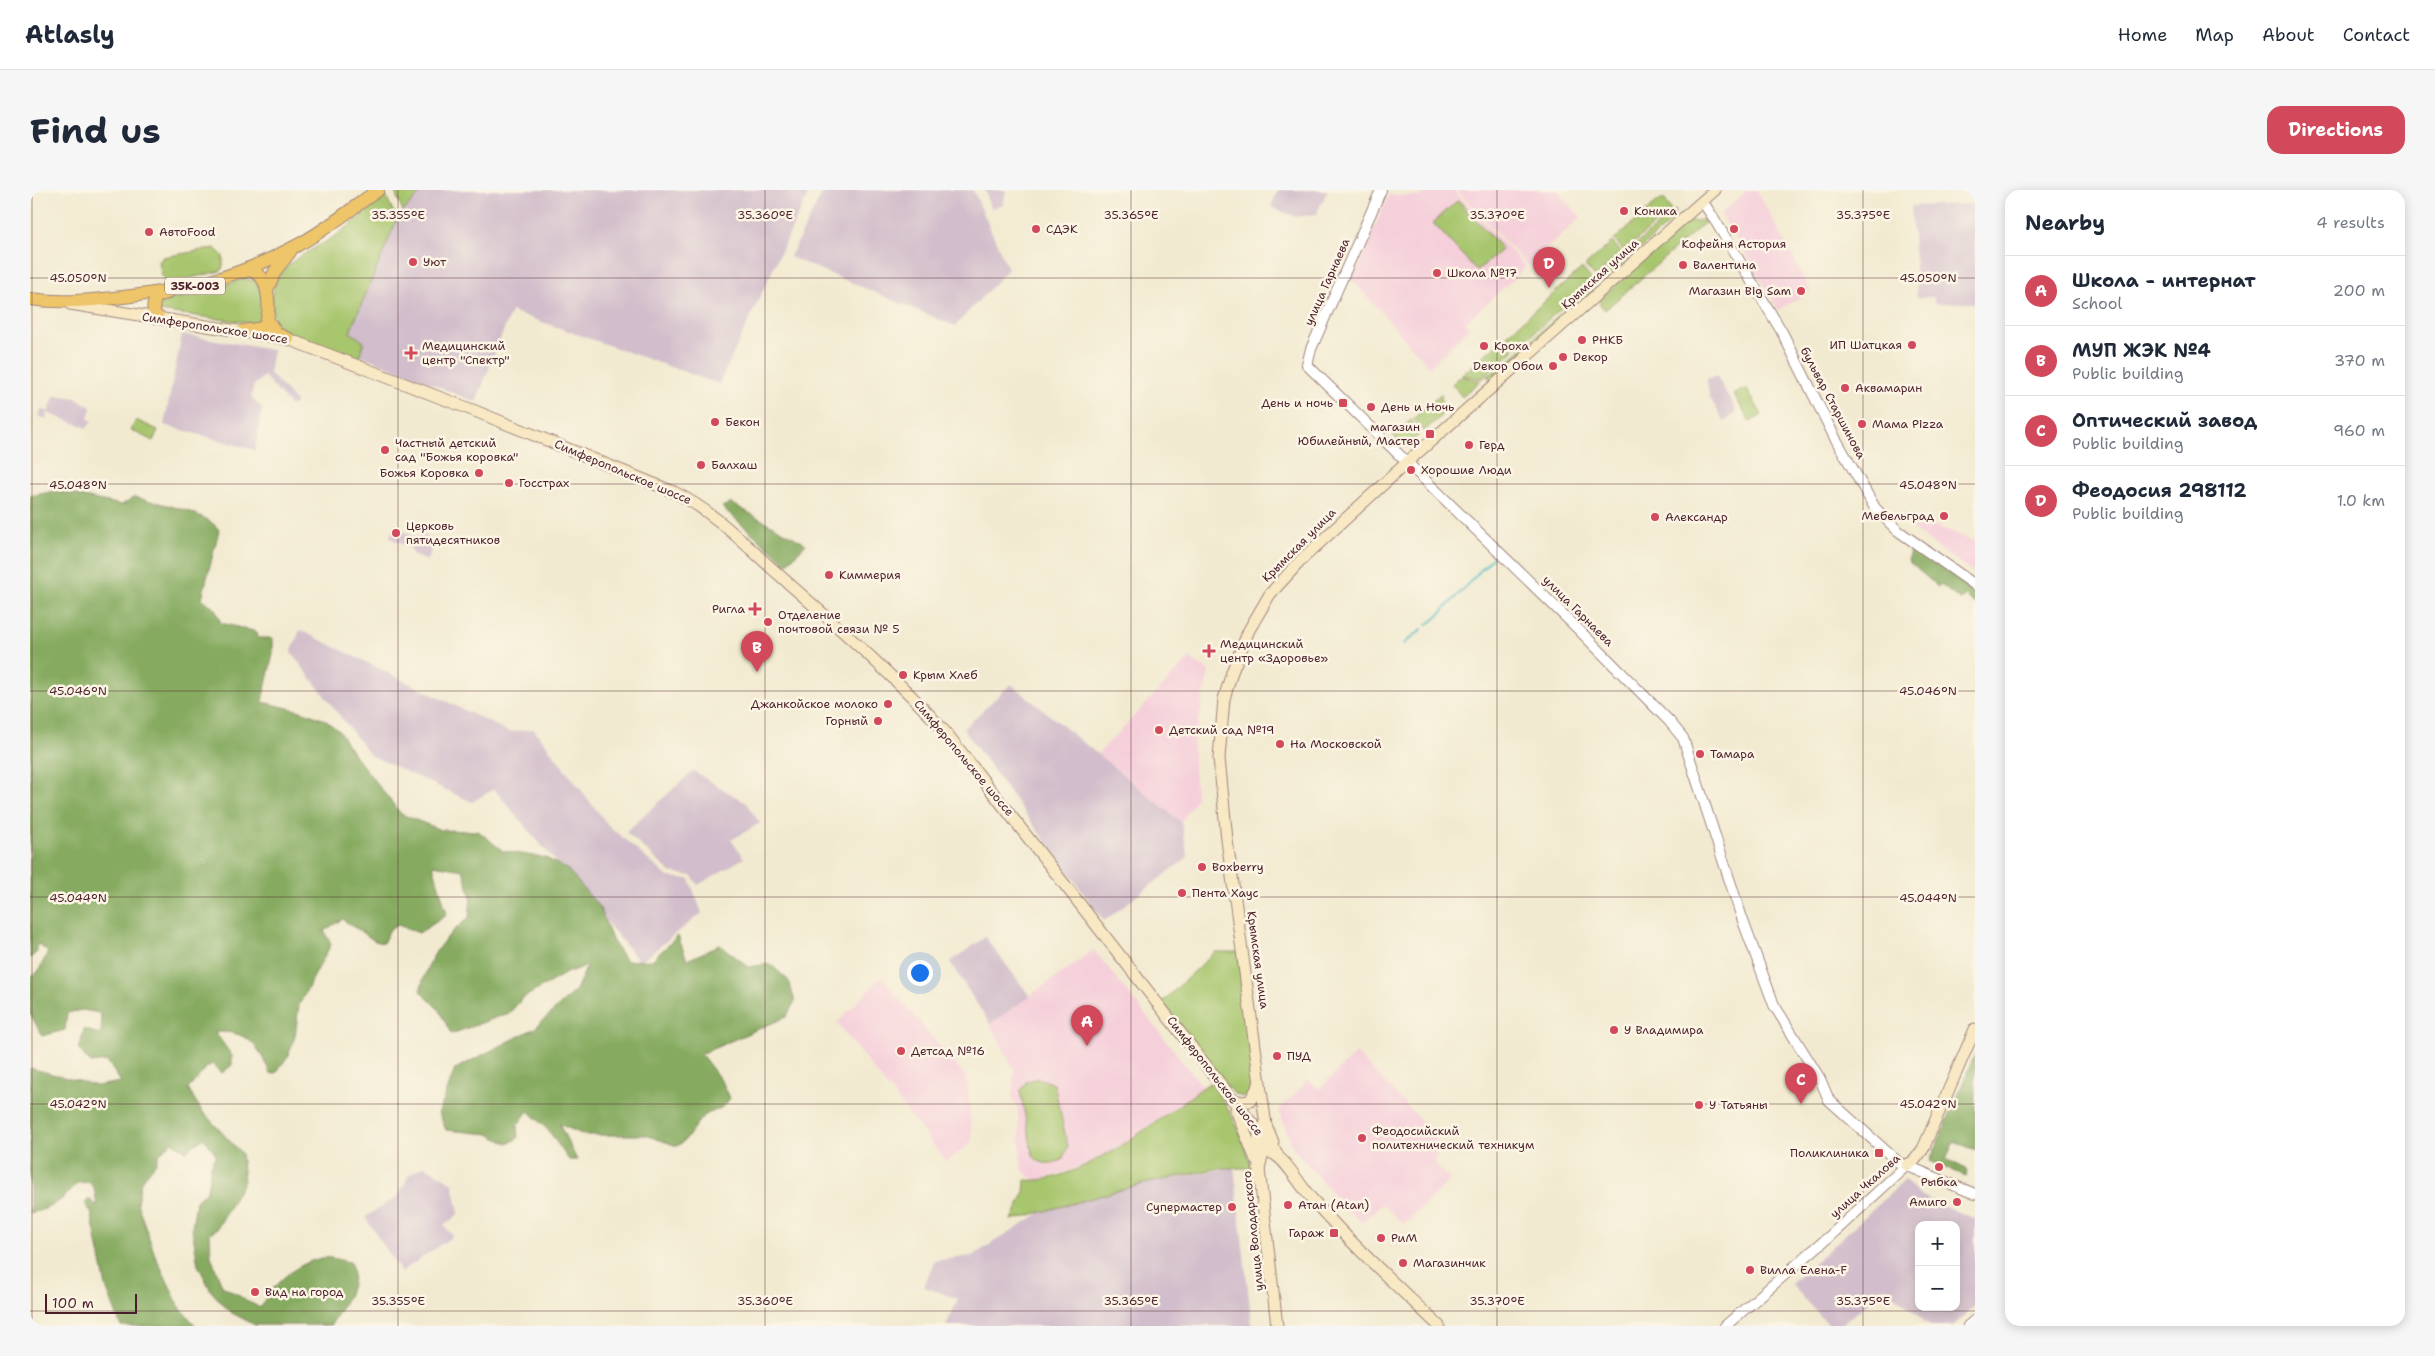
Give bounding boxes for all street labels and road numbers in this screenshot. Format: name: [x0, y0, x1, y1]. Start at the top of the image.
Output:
street label: улица Гарнаева: [1301, 235, 1354, 328]
street label: Крымская улица: [1558, 235, 1642, 313]
road number: 35К-003: [165, 278, 225, 294]
street label: Симферопольское шоссе: [141, 309, 289, 347]
street label: бульвар Старшинова: [1797, 344, 1870, 462]
street label: Симферопольское шоссе: [552, 436, 694, 508]
street label: Крымская улица: [1259, 504, 1340, 585]
street label: улица Гарнаева: [1539, 572, 1617, 650]
street label: Симферопольское шоссе: [910, 696, 1018, 820]
street label: Крымская улица: [1243, 910, 1273, 1010]
street label: Симферопольское шоссе: [1163, 1013, 1267, 1139]
street label: улица Чкалова: [1827, 1150, 1904, 1222]
street label: улица Володарского: [1239, 1170, 1267, 1292]

